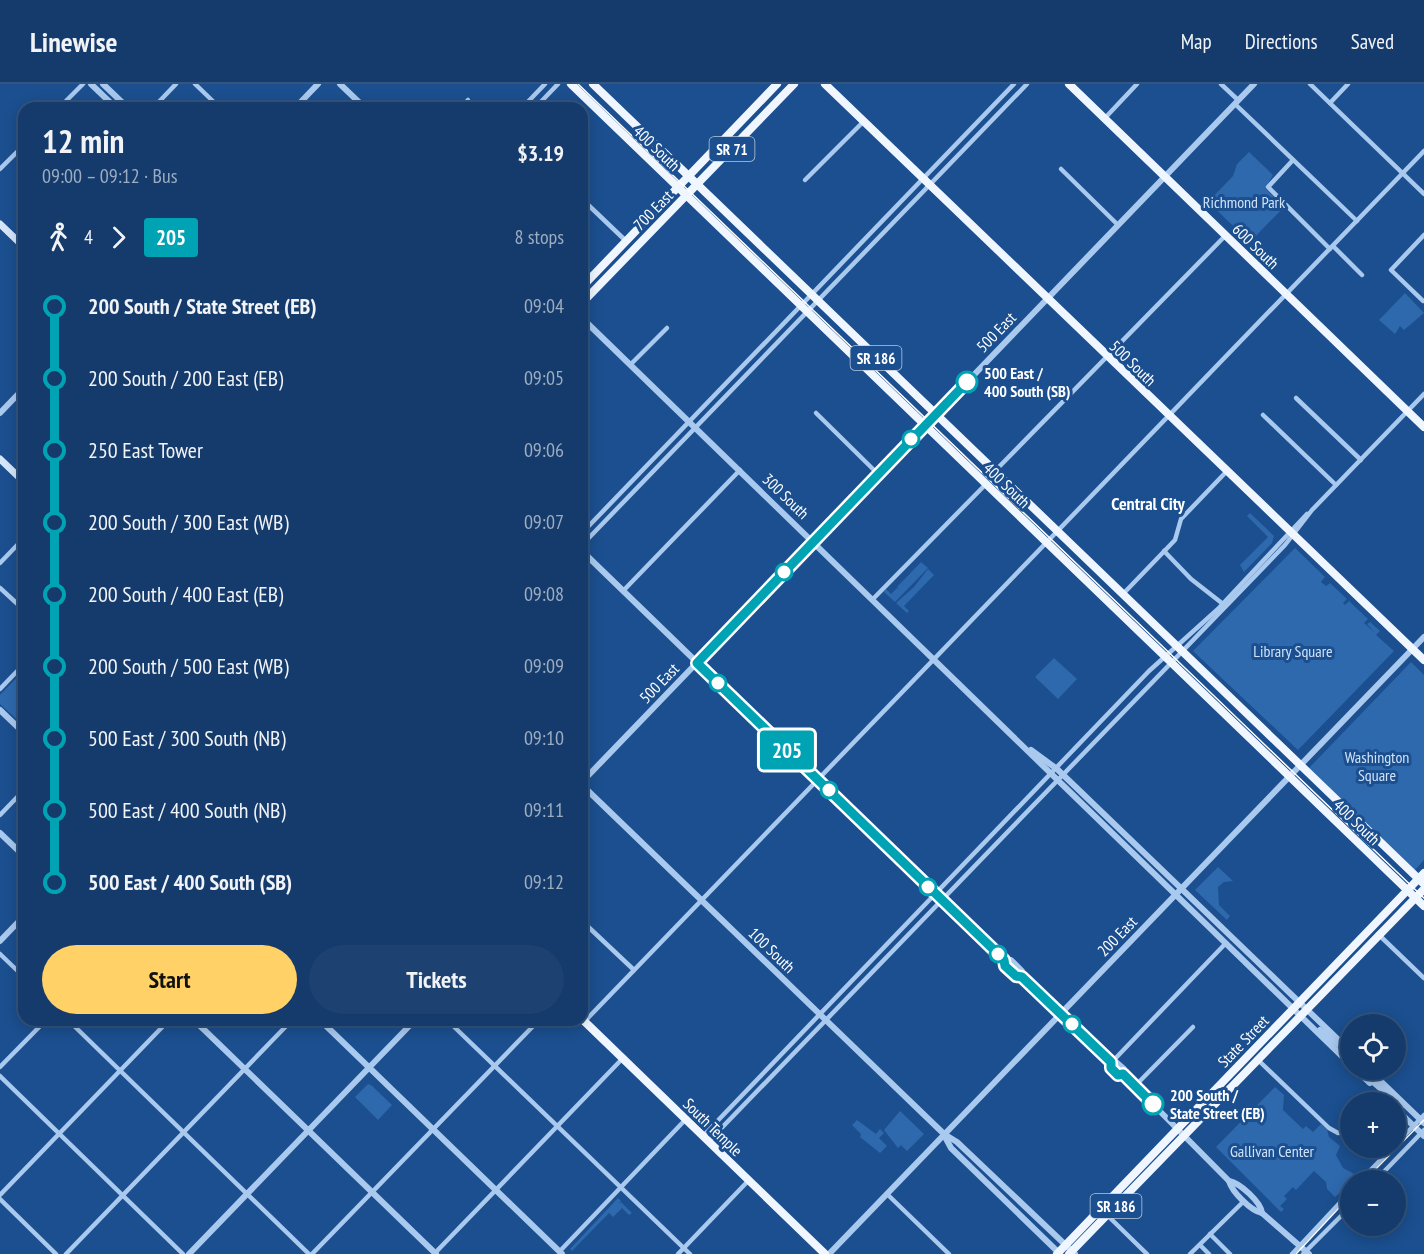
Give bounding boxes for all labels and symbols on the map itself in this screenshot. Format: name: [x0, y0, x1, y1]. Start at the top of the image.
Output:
street label: 400 South: [630, 121, 684, 175]
road number: SR 71: [710, 137, 754, 161]
street label: 700 East: [629, 185, 677, 234]
park label: Richmond Park: [1203, 192, 1286, 212]
street label: 600 South: [1229, 219, 1283, 273]
street label: 500 East: [972, 307, 1020, 356]
street label: 500 South: [1106, 336, 1160, 390]
road number: SR 186: [850, 346, 902, 370]
place label: 500 East / 400 South (SB): [984, 363, 1070, 401]
marker: 500 East / 400 South (SB): [956, 371, 978, 393]
unlabelled marker: [902, 430, 920, 448]
street label: 400 South: [980, 458, 1034, 512]
street label: 300 South: [759, 469, 813, 523]
district label: Central City: [1111, 492, 1186, 515]
unlabelled marker: [775, 563, 793, 581]
park label: Library Square: [1253, 641, 1333, 661]
street label: 500 East: [635, 658, 683, 707]
unlabelled marker: [709, 674, 727, 692]
line badge: 205: [752, 730, 822, 770]
park label: Washington Square: [1345, 747, 1409, 785]
unlabelled marker: [820, 781, 838, 799]
street label: 400 South: [1330, 795, 1384, 849]
unlabelled marker: [919, 878, 937, 896]
street label: 200 East: [1093, 911, 1141, 960]
street label: 100 South: [745, 923, 799, 977]
unlabelled marker: [989, 945, 1007, 963]
street label: State Street: [1213, 1010, 1273, 1071]
unlabelled marker: [1063, 1015, 1081, 1033]
place label: 200 South / State Street (EB): [1170, 1085, 1265, 1123]
marker: 200 South / State Street (EB): [1142, 1093, 1164, 1115]
street label: South Temple: [679, 1094, 747, 1160]
park label: Gallivan Center: [1230, 1141, 1315, 1161]
road number: SR 186: [1090, 1194, 1142, 1218]

